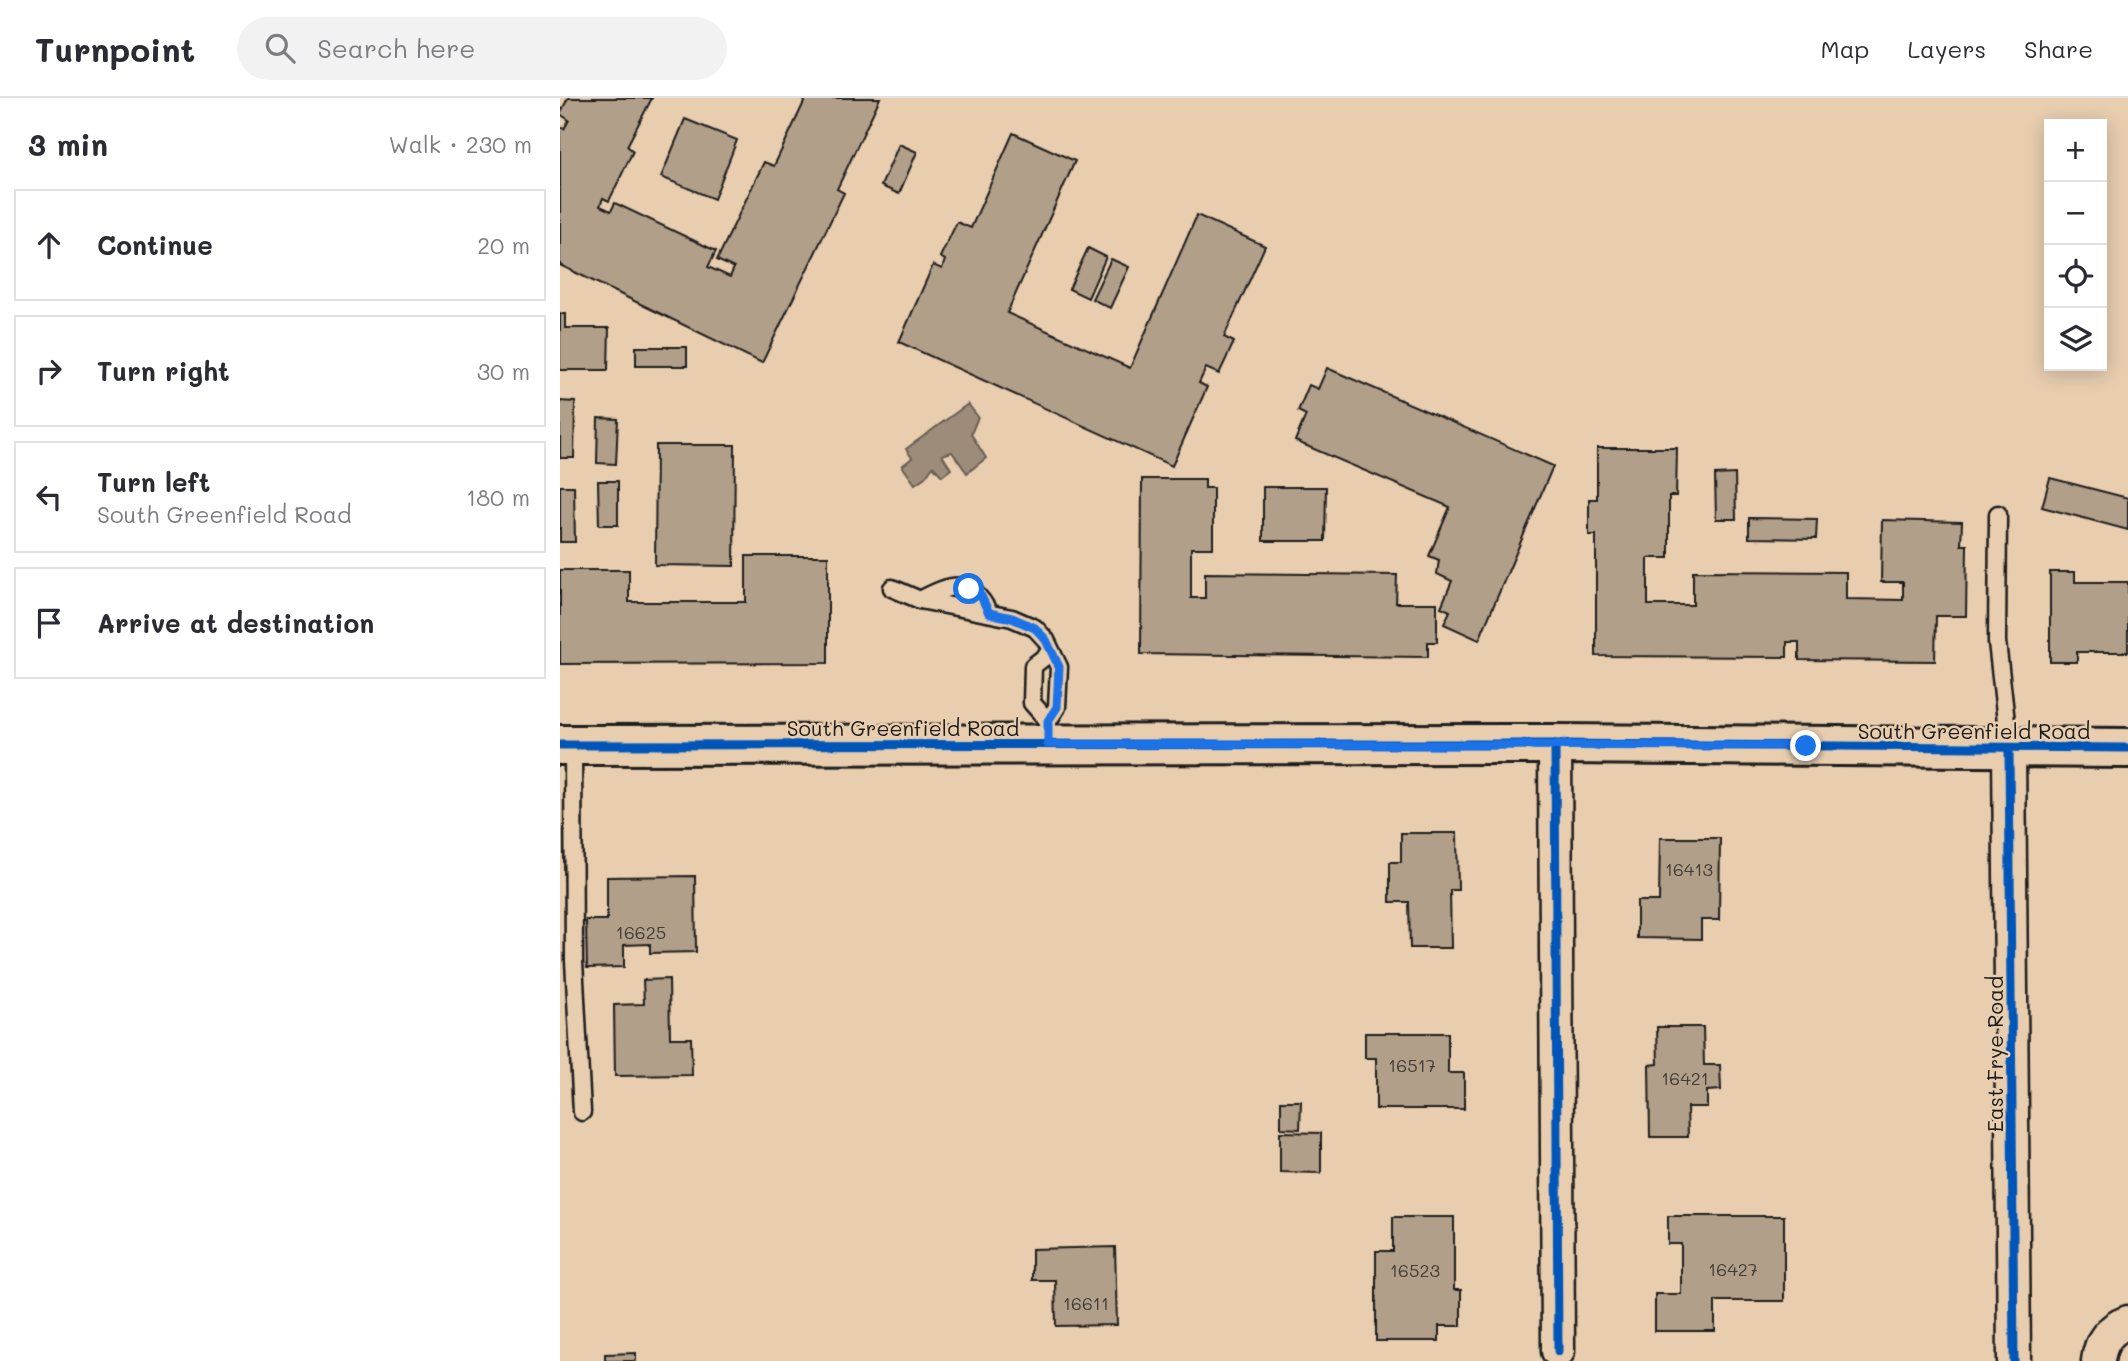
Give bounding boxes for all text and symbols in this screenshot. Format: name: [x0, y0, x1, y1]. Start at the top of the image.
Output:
search box: [237, 17, 727, 80]
text: Turnpoint: [35, 27, 195, 70]
icon: search: [261, 29, 299, 67]
text: Search here: [317, 31, 475, 65]
text: Map: [1821, 33, 1869, 64]
text: Layers: [1907, 33, 1986, 64]
text: Share: [2024, 33, 2093, 64]
map controls: [2044, 119, 2107, 371]
button: +: [2044, 119, 2107, 182]
text: 3 min: [28, 124, 108, 164]
text: Walk · 230 m: [389, 129, 532, 159]
button: −: [2044, 182, 2107, 245]
icon: ahead: [30, 226, 68, 264]
text: Continue: [97, 228, 213, 262]
text: 20 m: [477, 230, 530, 260]
button: locate: [2044, 245, 2107, 308]
button: layers: [2044, 308, 2107, 371]
icon: right: [30, 352, 68, 390]
text: Turn right: [97, 354, 230, 388]
text: 30 m: [477, 356, 530, 386]
text: Turn left: [97, 465, 210, 499]
icon: left: [30, 478, 68, 516]
text: 180 m: [466, 482, 530, 512]
text: South Greenfield Road: [97, 499, 352, 529]
route start: [953, 573, 984, 604]
icon: arrive: [30, 604, 68, 642]
text: Arrive at destination: [97, 606, 374, 640]
street label: South Greenfield Road: [787, 714, 1019, 741]
street label: South Greenfield Road: [1858, 717, 2090, 744]
route end: [1790, 730, 1821, 761]
house number: 16413: [1665, 857, 1713, 881]
house number: 16625: [616, 920, 666, 944]
street label: East Frye Road: [1981, 976, 2008, 1132]
house number: 16517: [1388, 1053, 1436, 1077]
house number: 16421: [1661, 1066, 1709, 1090]
house number: 16427: [1708, 1257, 1758, 1281]
house number: 16523: [1390, 1258, 1440, 1282]
house number: 16611: [1063, 1291, 1109, 1315]

